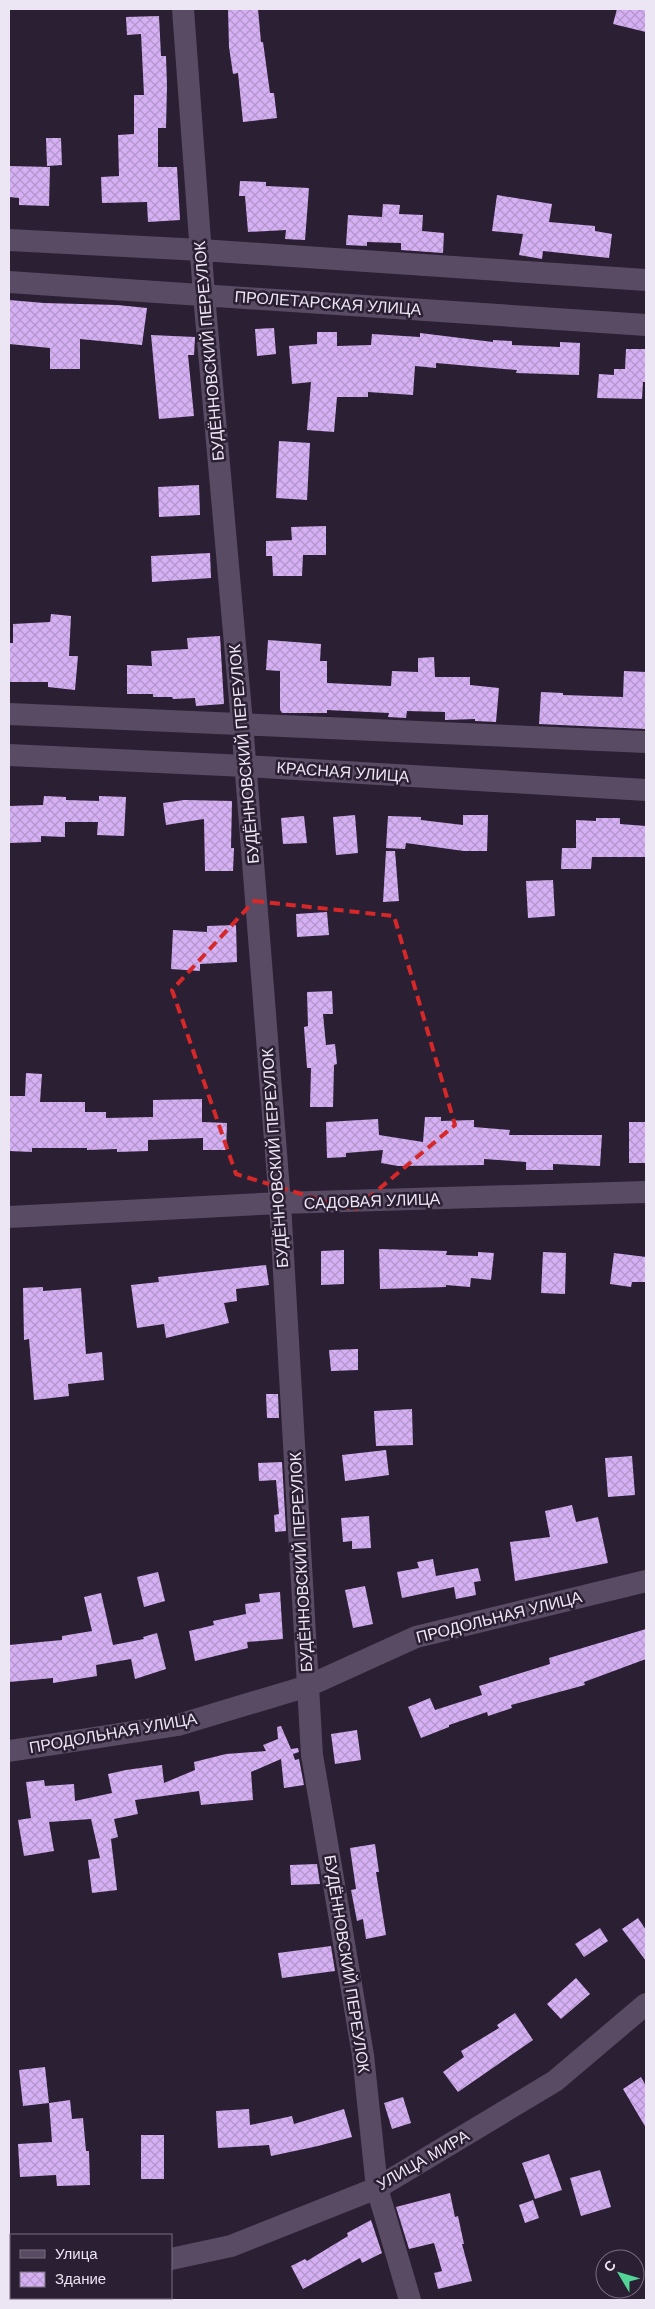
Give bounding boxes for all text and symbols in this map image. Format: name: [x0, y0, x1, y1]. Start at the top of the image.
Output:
street label: БУДЁННОВСКИЙ ПЕРЕУЛОК: [189, 240, 229, 462]
street label: ПРОЛЕТАРСКАЯ УЛИЦА: [234, 286, 422, 320]
street label: БУДЁННОВСКИЙ ПЕРЕУЛОК: [224, 643, 264, 865]
street label: КРАСНАЯ УЛИЦА: [276, 757, 410, 787]
street label: БУДЁННОВСКИЙ ПЕРЕУЛОК: [257, 1047, 293, 1269]
street label: САДОВАЯ УЛИЦА: [303, 1188, 441, 1214]
street label: БУДЁННОВСКИЙ ПЕРЕУЛОК: [285, 1451, 317, 1673]
street label: ПРОДОЛЬНАЯ УЛИЦА: [414, 1586, 584, 1648]
street label: ПРОДОЛЬНАЯ УЛИЦА: [27, 1708, 199, 1758]
street label: БУДЁННОВСКИЙ ПЕРЕУЛОК: [319, 1854, 375, 2075]
street label: УЛИЦА МИРА: [373, 2125, 473, 2195]
legend: [10, 2234, 172, 2299]
text: Улица: [55, 2244, 98, 2264]
north arrow: [595, 2249, 645, 2299]
text: С: [600, 2256, 620, 2276]
text: Здание: [55, 2269, 106, 2289]

